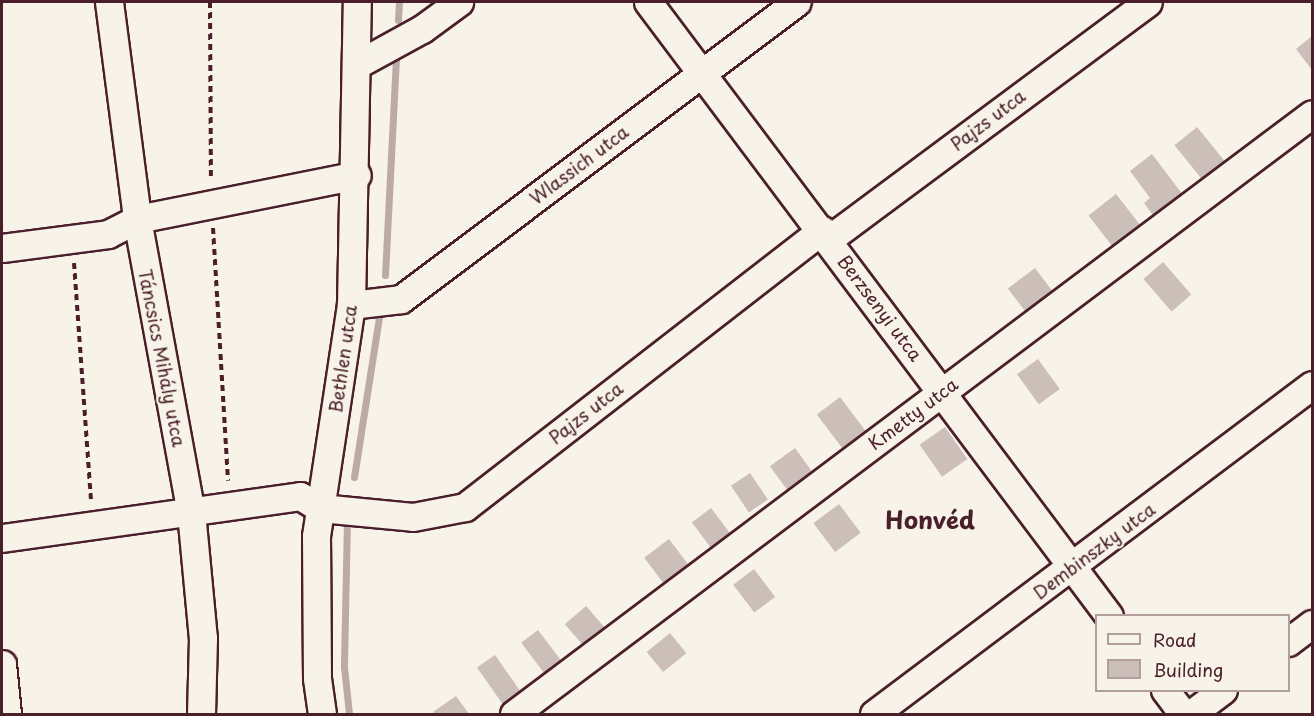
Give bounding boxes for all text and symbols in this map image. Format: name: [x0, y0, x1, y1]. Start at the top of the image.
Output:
street label: Pajzs utca: [947, 85, 1029, 155]
street label: Wlassich utca: [525, 120, 633, 210]
street label: Berzsenyi utca: [833, 251, 927, 365]
street label: Táncsics Mihály utca: [134, 267, 190, 449]
street label: Bethlen utca: [325, 303, 361, 415]
street label: Kmetty utca: [864, 373, 962, 455]
street label: Pajzs utca: [545, 378, 627, 448]
street label: Dembinszky utca: [1028, 498, 1160, 604]
district label: Honvéd: [885, 506, 975, 534]
legend: [1095, 614, 1290, 692]
text: Road: [1153, 626, 1197, 653]
text: Building: [1153, 656, 1223, 683]

